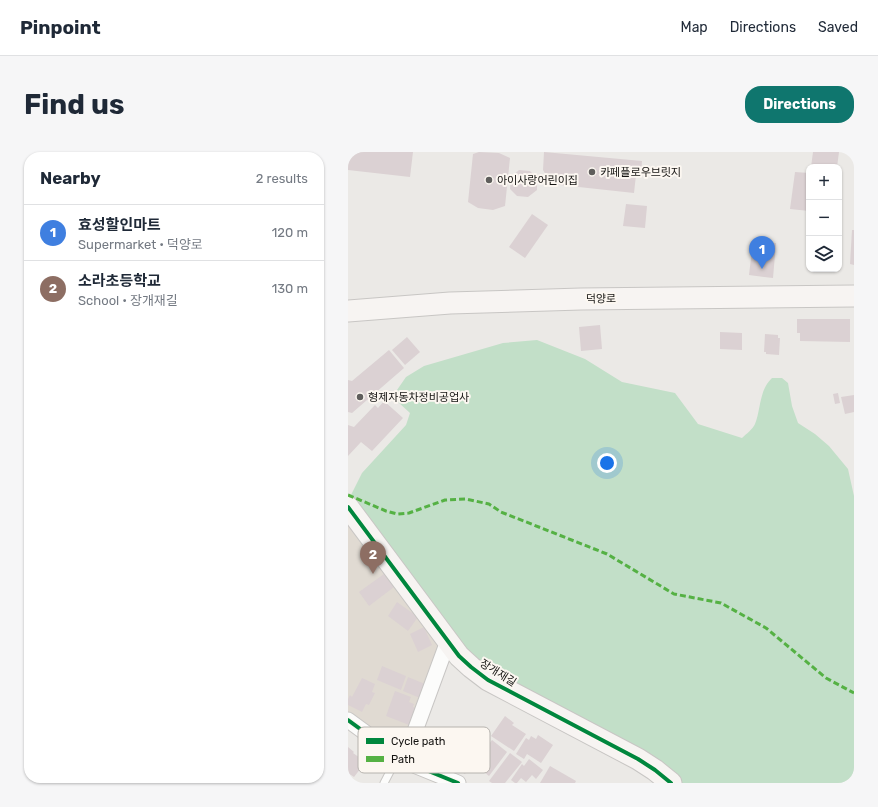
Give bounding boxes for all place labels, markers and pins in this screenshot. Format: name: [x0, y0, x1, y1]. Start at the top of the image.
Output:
place label: 카페플로우브릿지: [600, 166, 681, 179]
marker: 카페플로우브릿지: [587, 167, 597, 177]
place label: 아이사랑어린이집: [497, 174, 578, 187]
marker: 아이사랑어린이집: [484, 175, 494, 185]
pin: 1: [749, 236, 775, 269]
place label: 형제자동차정비공업사: [368, 391, 469, 404]
marker: 형제자동차정비공업사: [355, 392, 365, 402]
pin: 2: [360, 541, 386, 574]

